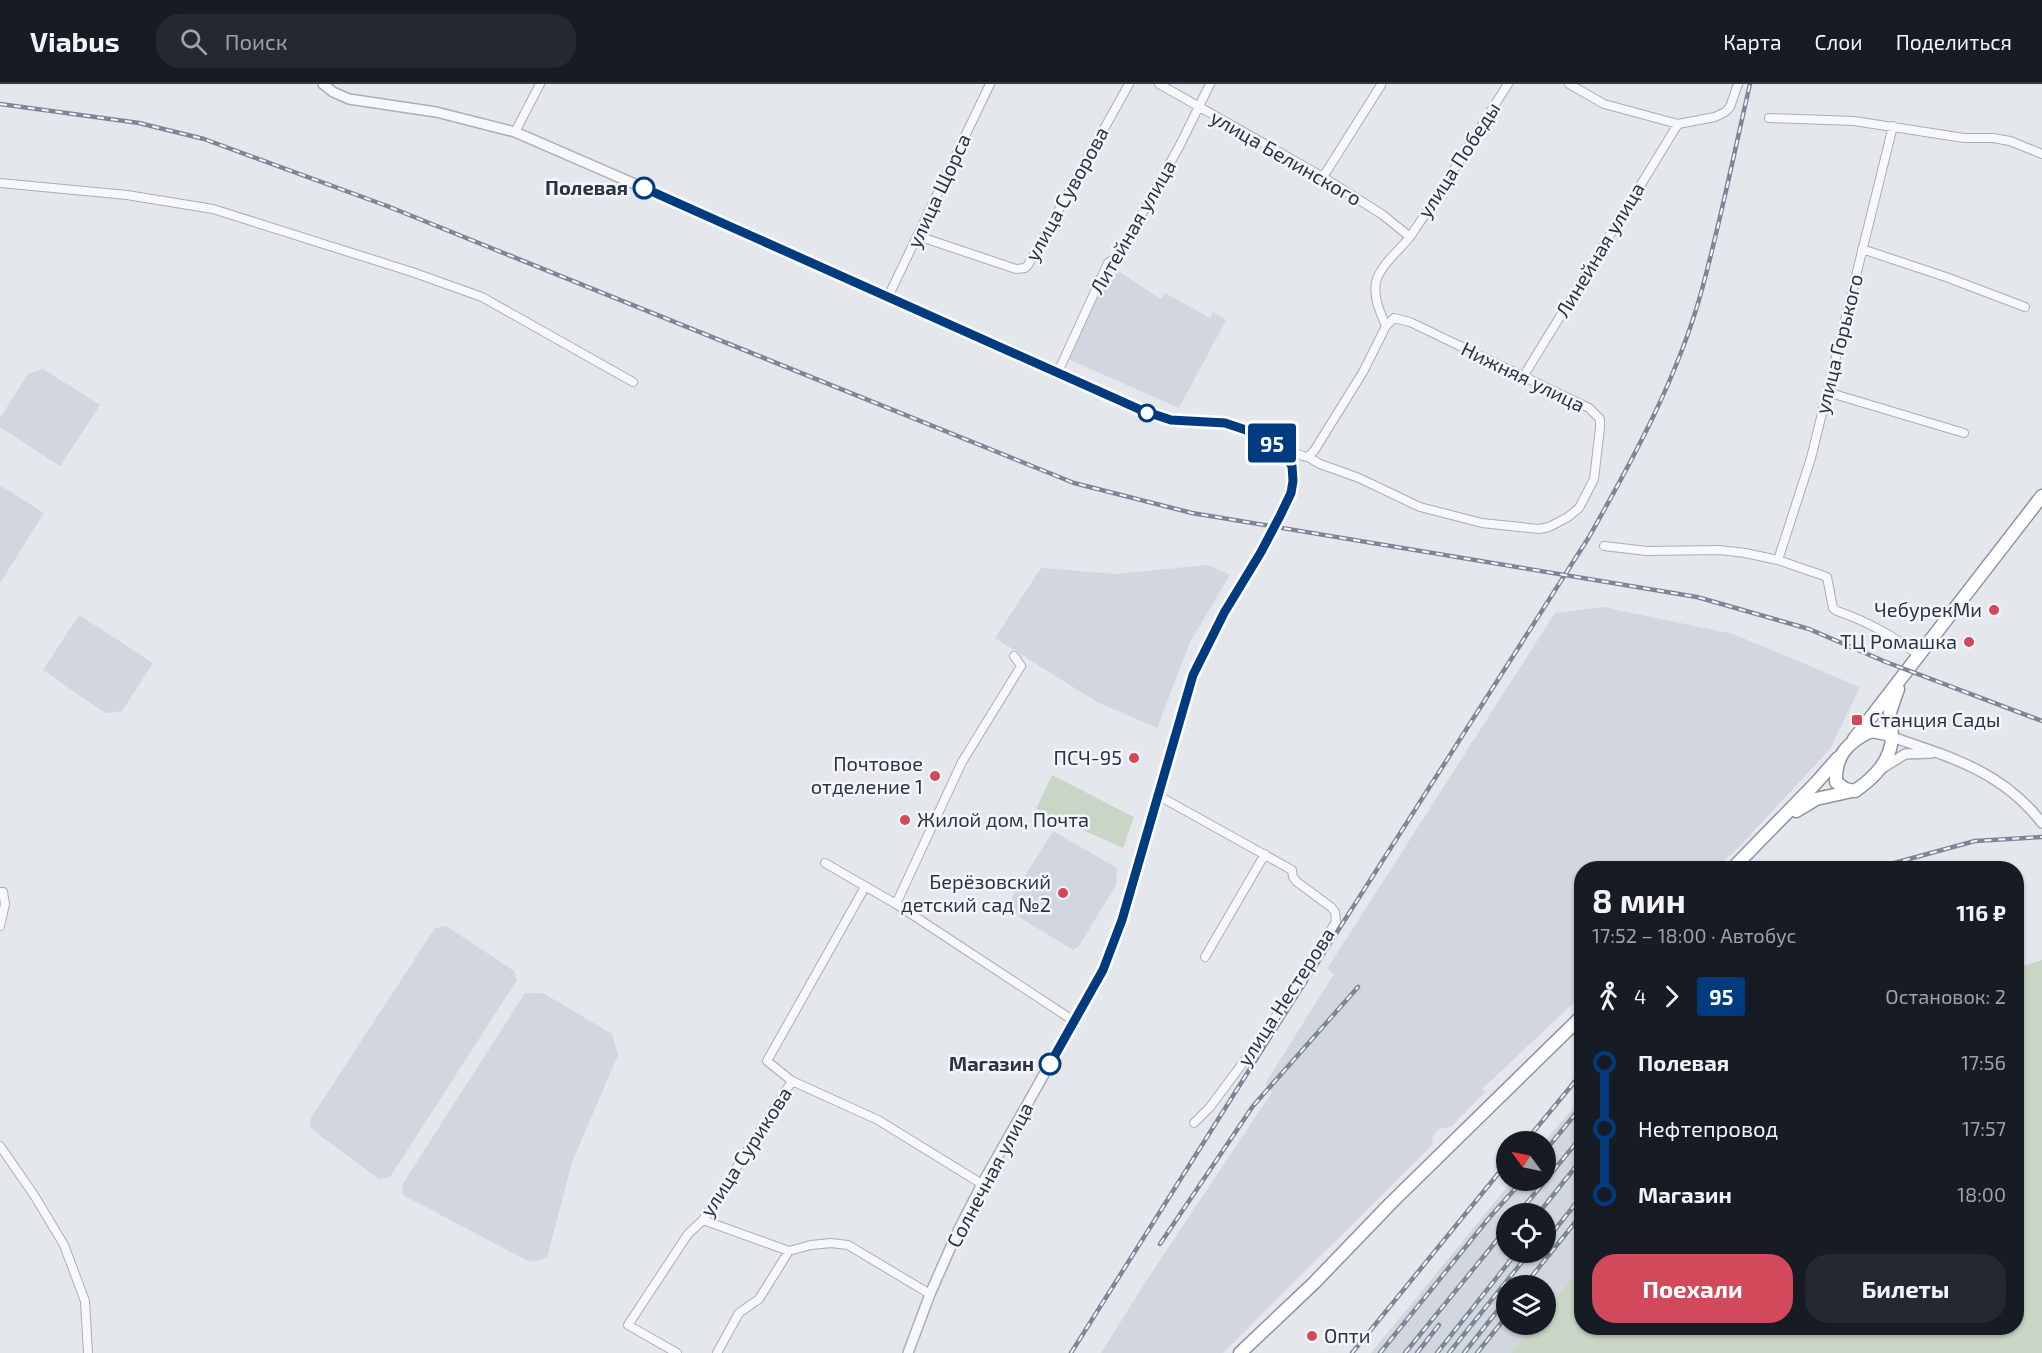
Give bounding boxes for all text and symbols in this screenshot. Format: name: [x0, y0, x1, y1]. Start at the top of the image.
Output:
search box: [156, 14, 576, 68]
text: Viabus: [30, 24, 120, 58]
icon: search: [177, 25, 210, 58]
text: Поиск: [225, 28, 288, 54]
text: Карта: [1723, 29, 1782, 54]
text: Слои: [1815, 29, 1863, 54]
text: Поделиться: [1896, 29, 2012, 54]
street label: улица Победы: [1412, 97, 1505, 222]
street label: улица Белинского: [1206, 104, 1366, 211]
street label: улица Суворова: [1019, 122, 1114, 265]
street label: улица Щорса: [901, 130, 976, 252]
street label: Литейная улица: [1084, 155, 1181, 298]
place label: Полевая: [545, 175, 628, 199]
marker: Полевая: [633, 177, 655, 199]
street label: Линейная улица: [1550, 178, 1650, 322]
street label: улица Горького: [1809, 271, 1868, 417]
street label: Нижняя улица: [1457, 336, 1589, 417]
unlabelled marker: [1138, 404, 1156, 422]
line badge: 95: [1245, 424, 1299, 462]
text: 95: [1260, 431, 1284, 456]
place label: ЧебурекМи: [1874, 597, 1982, 622]
marker: ЧебурекМи: [1987, 603, 2001, 617]
place label: ТЦ Ромашка: [1840, 629, 1957, 653]
marker: ТЦ Ромашка: [1962, 635, 1976, 649]
place label: Станция Сады: [1869, 707, 2000, 731]
marker: Станция Сады: [1850, 713, 1864, 727]
place label: ПСЧ-95: [1054, 745, 1122, 769]
place label: Почтовое отделение 1: [811, 751, 923, 798]
marker: ПСЧ-95: [1127, 751, 1141, 765]
marker: Почтовое отделение 1: [928, 769, 942, 783]
place label: Жилой дом, Почта: [917, 807, 1089, 831]
marker: Жилой дом, Почта: [898, 813, 912, 827]
place label: Берёзовский детский сад №2: [901, 869, 1051, 916]
text: 8 мин: [1592, 880, 1686, 920]
marker: Берёзовский детский сад №2: [1056, 886, 1070, 900]
text: 116 ₽: [1956, 899, 2006, 925]
street label: улица Нестерова: [1232, 923, 1340, 1071]
text: 17:52 – 18:00 · Автобус: [1592, 923, 1796, 947]
icon: walk: [1592, 980, 1625, 1013]
icon: forward: [1655, 980, 1688, 1013]
text: 4: [1634, 984, 1646, 1008]
text: 95: [1709, 984, 1733, 1009]
text: Остановок: 2: [1885, 984, 2006, 1008]
text: Полевая: [1638, 1049, 1729, 1075]
text: 17:56: [1961, 1050, 2006, 1074]
place label: Магазин: [949, 1051, 1034, 1075]
marker: Магазин: [1039, 1053, 1061, 1075]
street label: улица Сурикова: [694, 1082, 797, 1221]
street label: Солнечная улица: [941, 1098, 1038, 1252]
text: Нефтепровод: [1638, 1115, 1778, 1141]
text: 17:57: [1962, 1116, 2006, 1140]
north arrow: [1496, 1131, 1556, 1191]
map controls: [1496, 1131, 1556, 1335]
text: Магазин: [1638, 1181, 1732, 1207]
text: 18:00: [1957, 1182, 2006, 1206]
button: locate: [1496, 1203, 1556, 1263]
button: Поехали: [1592, 1254, 1793, 1323]
button: Билеты: [1805, 1254, 2006, 1323]
button: layers: [1496, 1275, 1556, 1335]
place label: Опти: [1324, 1323, 1370, 1347]
marker: Опти: [1305, 1329, 1319, 1343]

